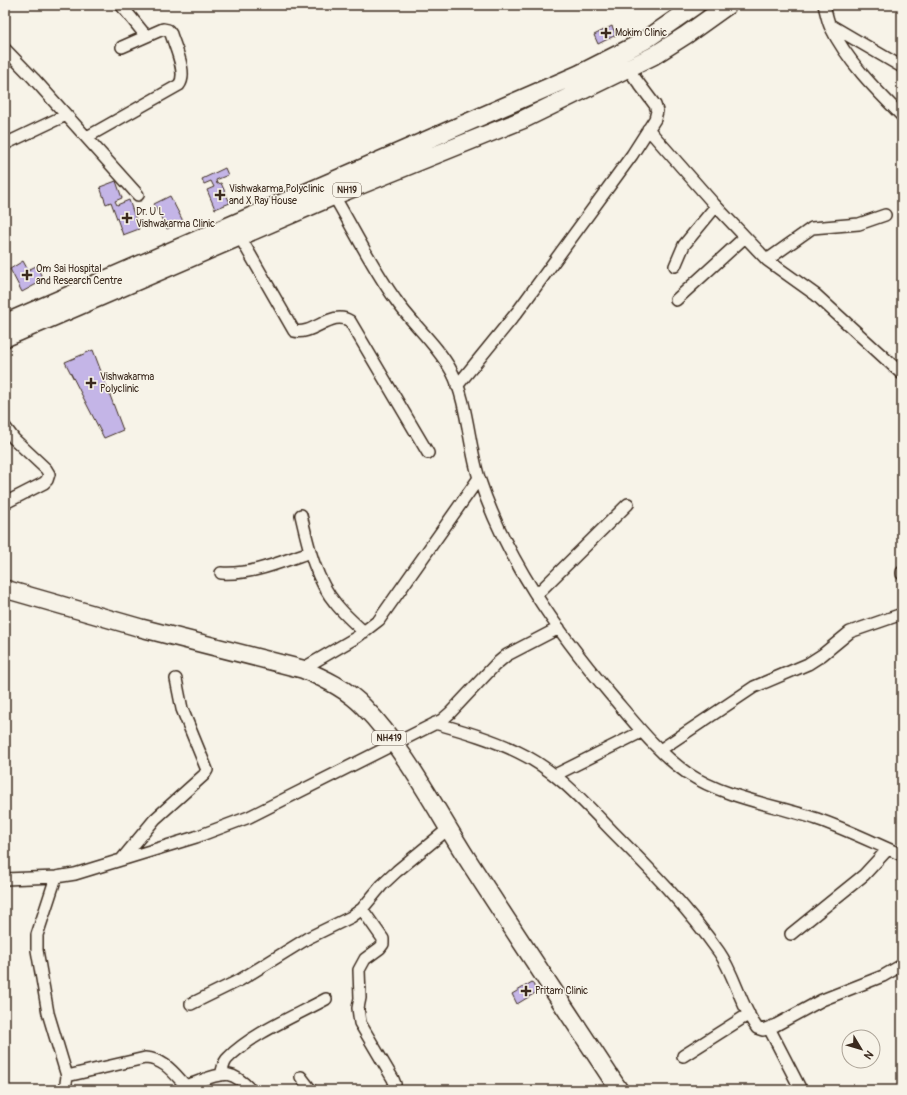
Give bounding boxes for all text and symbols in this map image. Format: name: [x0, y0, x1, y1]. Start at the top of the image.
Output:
marker: Mokim Clinic: [600, 27, 612, 39]
place label: Mokim Clinic: [615, 27, 667, 39]
place label: Vishwakarma Polyclinic and X Ray House: [229, 183, 325, 207]
road number: NH19: [333, 183, 361, 197]
marker: Vishwakarma Polyclinic and X Ray House: [214, 189, 226, 201]
place label: Dr. U L Vishwakarma Clinic: [136, 206, 215, 230]
marker: Dr. U L Vishwakarma Clinic: [121, 212, 133, 224]
place label: Om Sai Hospital and Research Centre: [36, 263, 122, 287]
marker: Om Sai Hospital and Research Centre: [21, 269, 33, 281]
place label: Vishwakarma Polyclinic: [100, 371, 155, 395]
marker: Vishwakarma Polyclinic: [85, 377, 97, 389]
road number: NH419: [372, 731, 406, 745]
marker: Pritam Clinic: [520, 985, 532, 997]
place label: Pritam Clinic: [535, 985, 588, 997]
north arrow: [841, 1029, 881, 1069]
text: N: [861, 1048, 876, 1062]

